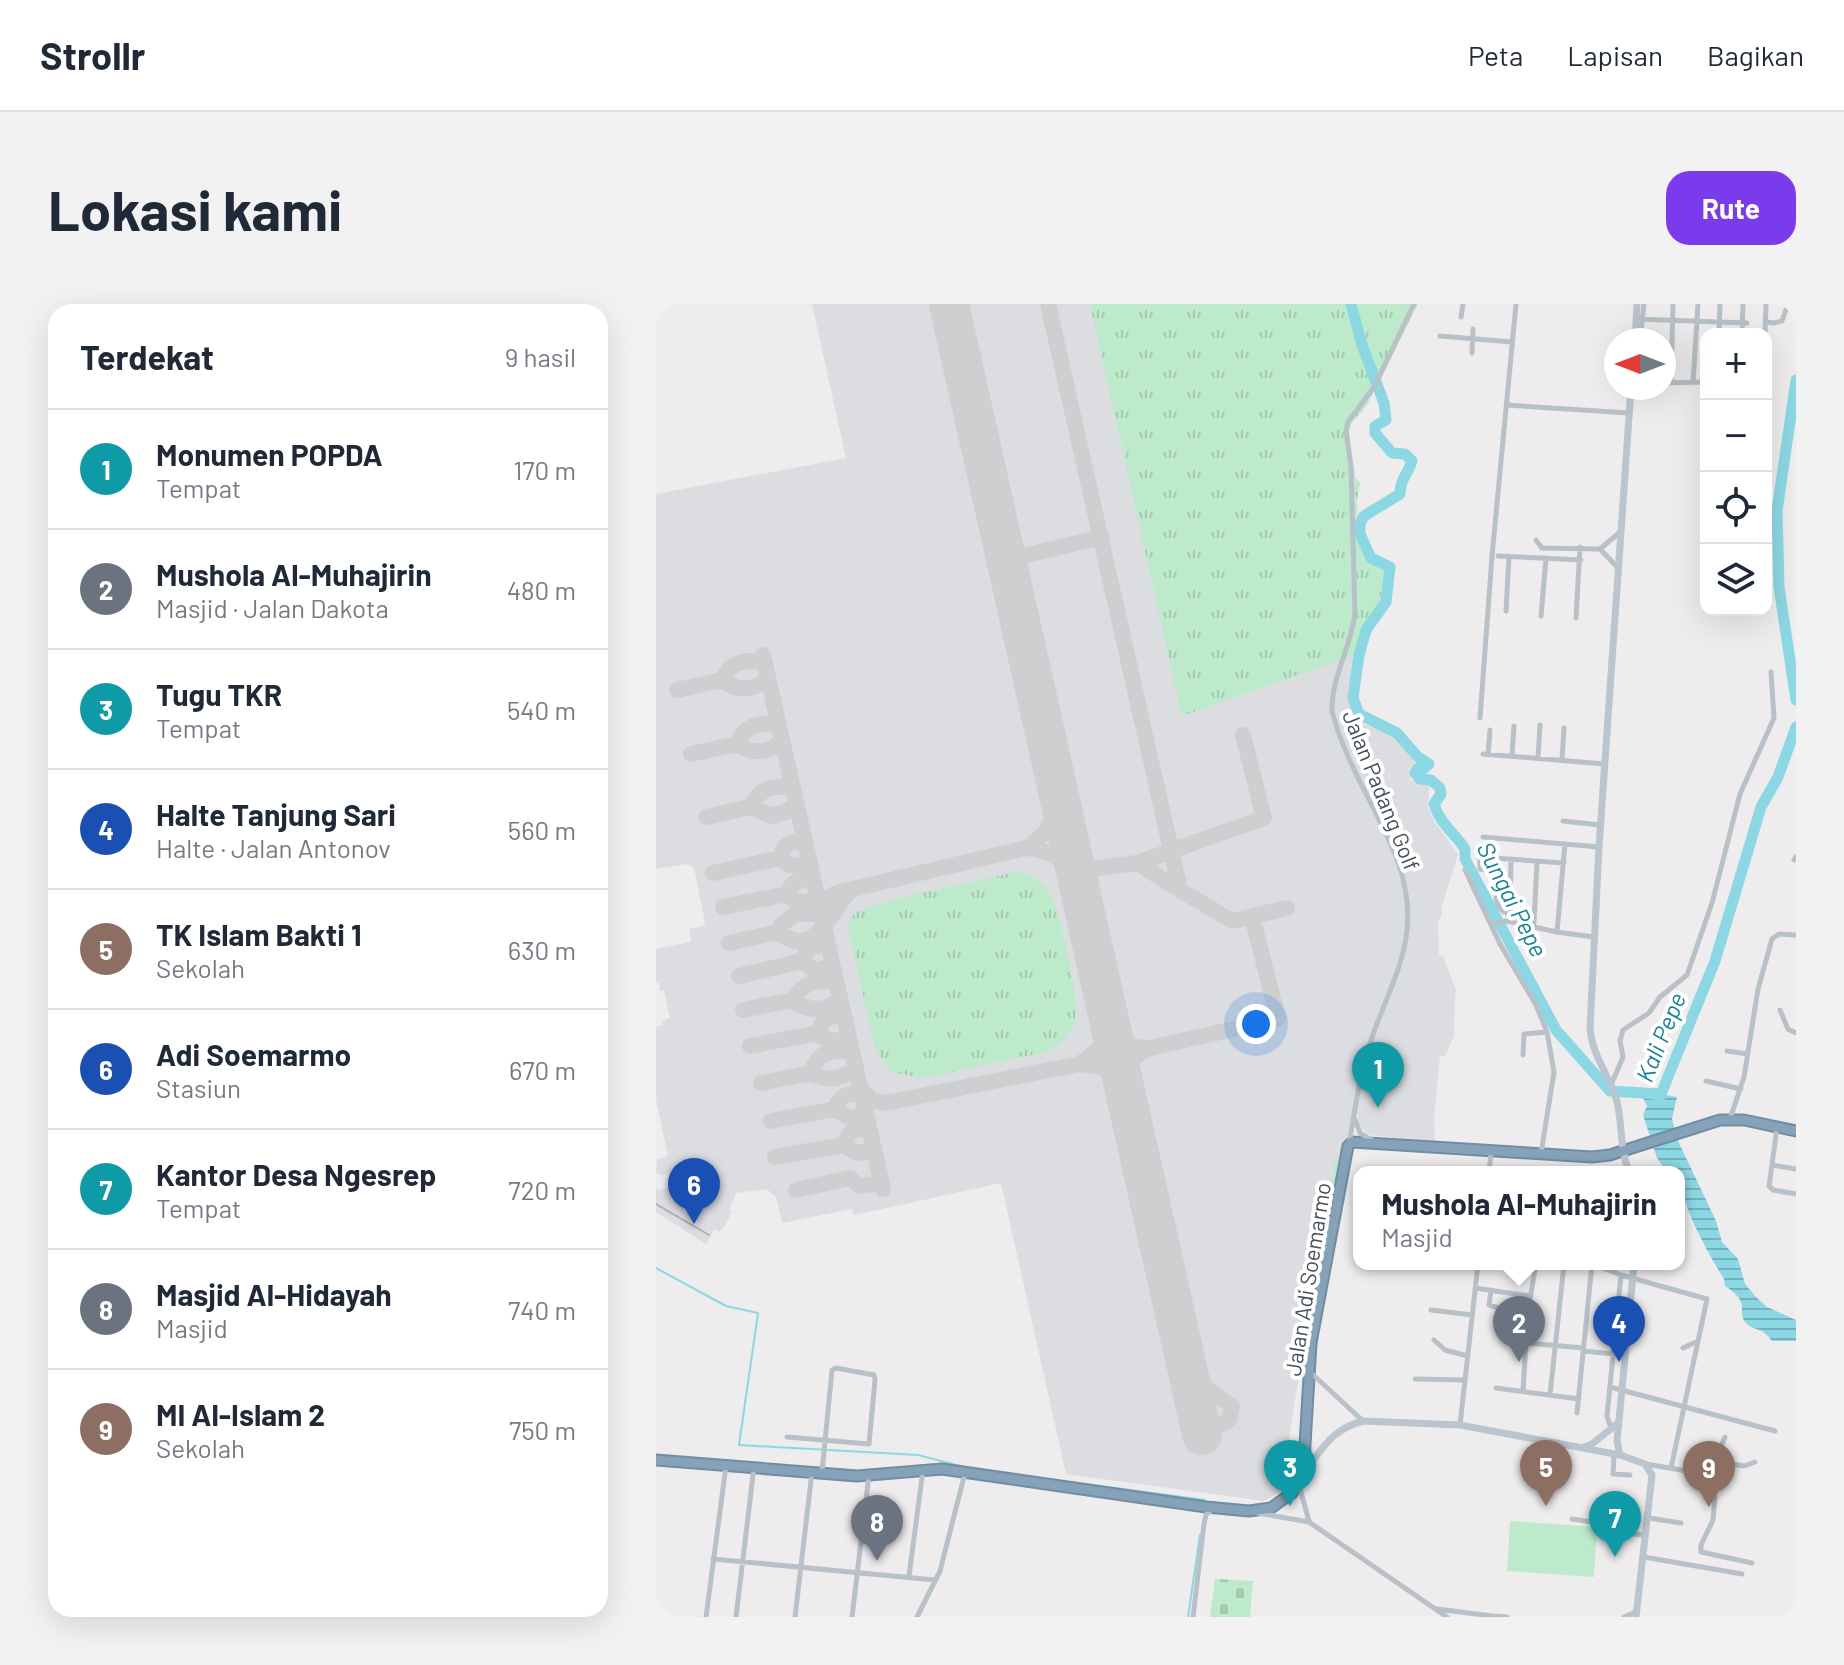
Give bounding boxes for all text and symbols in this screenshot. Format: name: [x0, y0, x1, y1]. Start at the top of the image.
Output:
text: Strollr: [40, 32, 145, 78]
text: Peta: [1468, 38, 1523, 72]
text: Lapisan: [1567, 38, 1663, 72]
text: Bagikan: [1707, 38, 1804, 72]
button: Rute: [1666, 171, 1796, 245]
text: Lokasi kami: [48, 175, 342, 242]
north arrow: [1604, 328, 1676, 400]
map controls: [1700, 328, 1772, 616]
button: +: [1700, 328, 1772, 400]
text: Terdekat: [80, 336, 214, 377]
text: 9 hasil: [505, 341, 576, 372]
button: −: [1700, 400, 1772, 472]
text: Monumen POPDA: [156, 436, 383, 472]
text: 1: [101, 454, 111, 485]
text: 170 m: [513, 454, 576, 485]
text: Tempat: [156, 472, 241, 503]
button: locate: [1700, 472, 1772, 544]
button: layers: [1700, 544, 1772, 616]
text: Mushola Al-Muhajirin: [156, 556, 432, 592]
text: 2: [99, 574, 113, 605]
text: 480 m: [507, 574, 576, 605]
text: Masjid · Jalan Dakota: [156, 592, 389, 623]
text: Tugu TKR: [156, 676, 282, 712]
text: 3: [99, 694, 113, 725]
text: 540 m: [507, 694, 576, 725]
street label: Jalan Padang Golf: [1338, 706, 1426, 874]
text: Tempat: [156, 712, 241, 743]
text: Halte Tanjung Sari: [156, 796, 396, 832]
text: 4: [98, 814, 114, 845]
text: 560 m: [508, 814, 576, 845]
text: Halte · Jalan Antonov: [156, 832, 391, 863]
water label: Sungai Pepe: [1472, 837, 1554, 961]
text: TK Islam Bakti 1: [156, 916, 362, 952]
text: 5: [99, 934, 113, 965]
text: 630 m: [508, 934, 576, 965]
text: Sekolah: [156, 952, 245, 983]
water label: Kali Pepe: [1629, 988, 1691, 1086]
your location: [1236, 1004, 1276, 1044]
text: Adi Soemarmo: [156, 1036, 351, 1072]
pin: 1: [1352, 1042, 1404, 1108]
text: 6: [99, 1054, 113, 1085]
text: 670 m: [509, 1054, 576, 1085]
text: Stasiun: [156, 1072, 241, 1103]
text: Kantor Desa Ngesrep: [156, 1156, 436, 1192]
pin: 6: [668, 1158, 720, 1224]
popup: [1353, 1166, 1685, 1270]
text: 7: [100, 1174, 112, 1205]
text: 720 m: [508, 1174, 576, 1205]
street label: Jalan Adi Soemarmo: [1279, 1180, 1335, 1378]
text: Mushola Al-Muhajirin: [1381, 1185, 1657, 1221]
text: Tempat: [156, 1192, 241, 1223]
text: Masjid: [1381, 1221, 1453, 1252]
text: Masjid Al-Hidayah: [156, 1276, 392, 1312]
text: 8: [99, 1294, 113, 1325]
text: 740 m: [508, 1294, 576, 1325]
pin: 2: [1493, 1296, 1545, 1362]
pin: 4: [1593, 1296, 1645, 1362]
text: Masjid: [156, 1312, 228, 1343]
text: MI Al-Islam 2: [156, 1396, 325, 1432]
text: 9: [99, 1414, 113, 1445]
text: 750 m: [509, 1414, 576, 1445]
text: Sekolah: [156, 1432, 245, 1463]
pin: 3: [1264, 1440, 1316, 1506]
pin: 5: [1520, 1440, 1572, 1506]
pin: 9: [1683, 1441, 1735, 1507]
pin: 7: [1589, 1491, 1641, 1557]
pin: 8: [851, 1495, 903, 1561]

